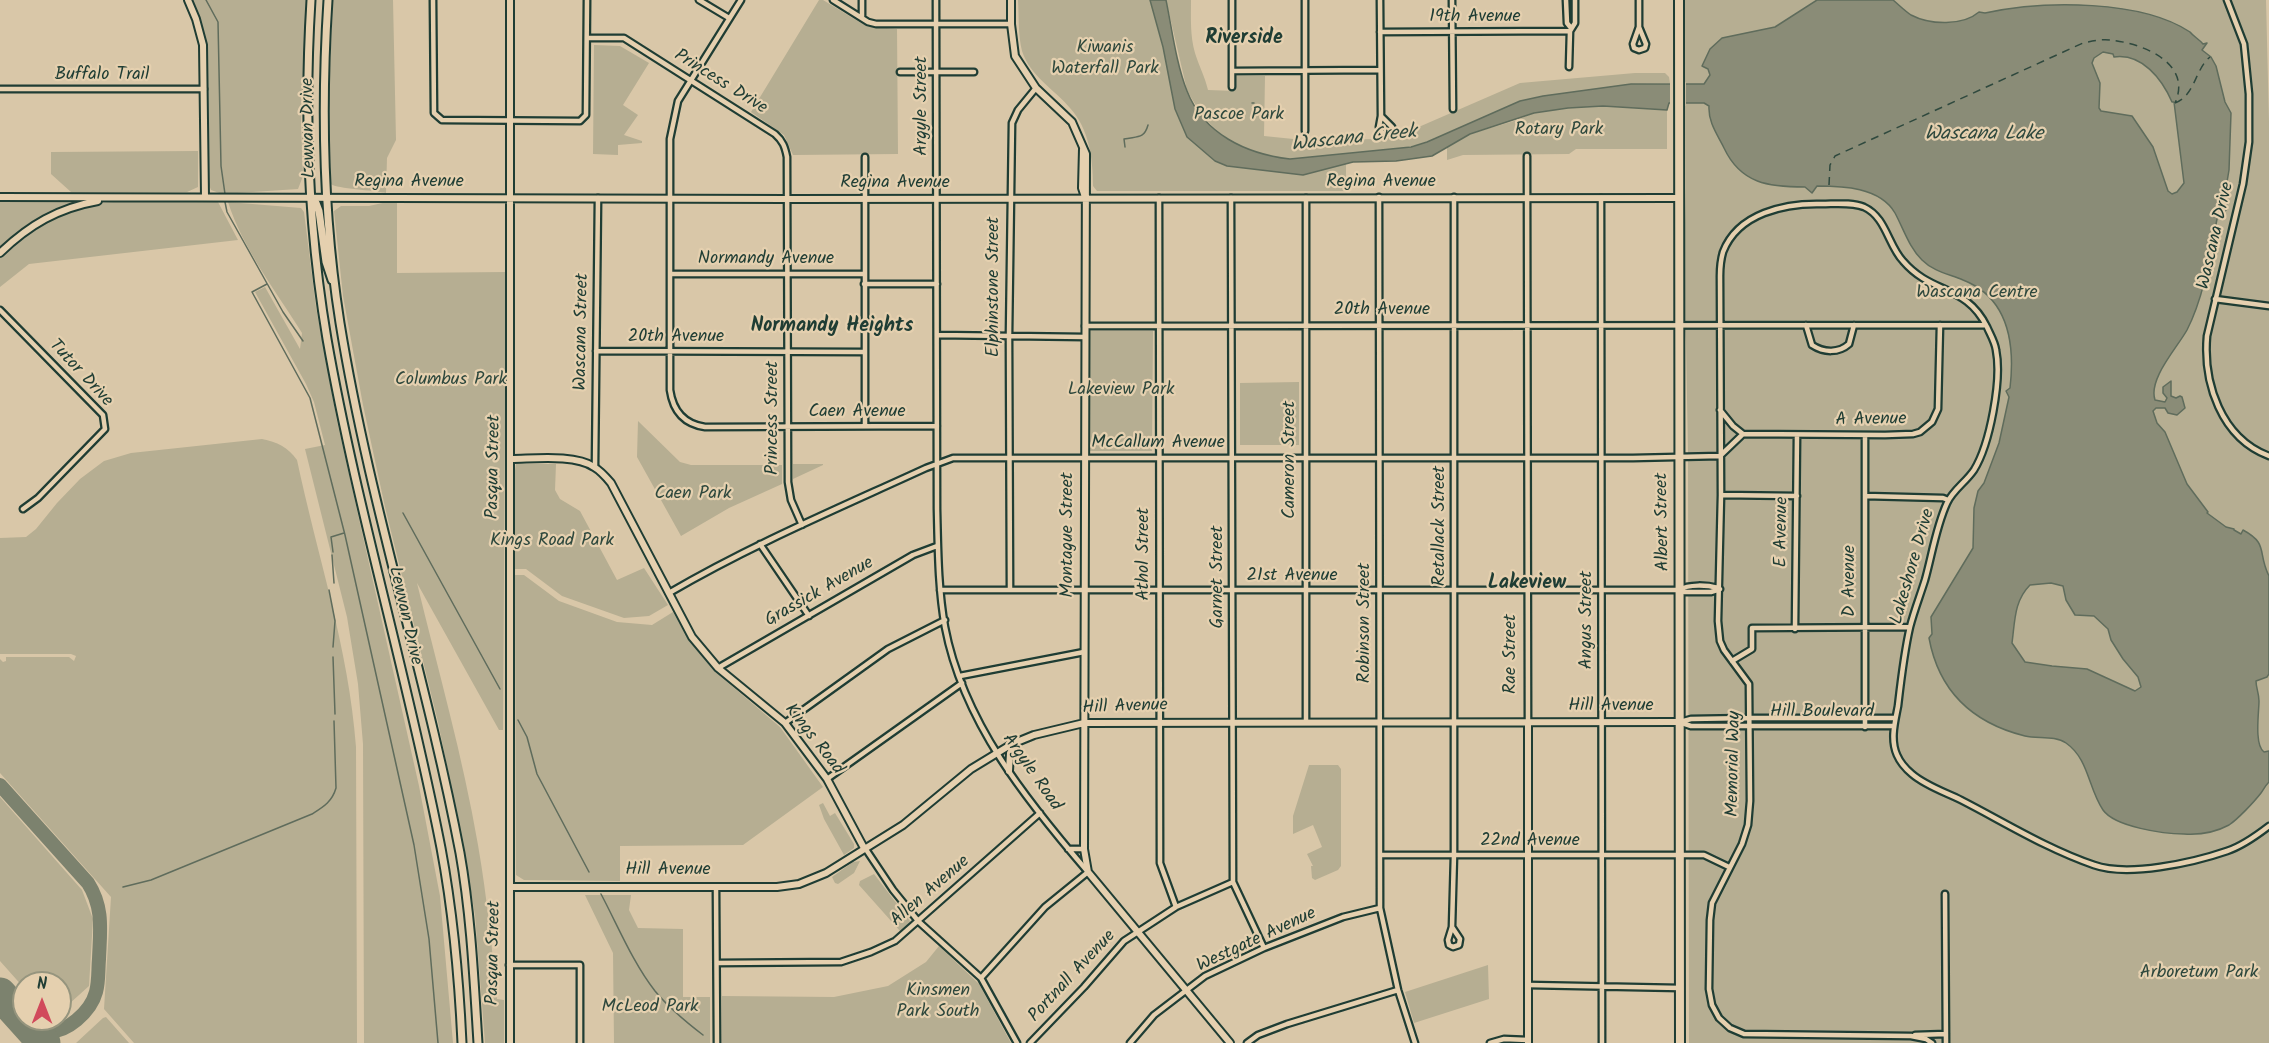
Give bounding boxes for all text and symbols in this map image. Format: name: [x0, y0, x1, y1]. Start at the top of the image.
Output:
street label: 19th Avenue: [1429, 7, 1521, 29]
district label: Riverside: [1205, 28, 1283, 52]
park label: Kiwanis Waterfall Park: [1051, 38, 1159, 80]
street label: Princess Drive: [669, 46, 771, 120]
street label: Argyle Street: [912, 56, 934, 156]
street label: Buffalo Trail: [55, 65, 149, 87]
street label: Lewvan Drive: [298, 78, 322, 178]
park label: Pascoe Park: [1194, 105, 1284, 127]
park label: Rotary Park: [1515, 120, 1603, 142]
water label: Wascana Creek: [1290, 121, 1418, 159]
water label: Wascana Lake: [1925, 124, 2043, 148]
street label: Regina Avenue: [354, 172, 464, 194]
street label: Regina Avenue: [1326, 172, 1436, 194]
street label: Regina Avenue: [840, 173, 950, 195]
street label: Wascana Drive: [2194, 180, 2240, 292]
street label: Elphinstone Street: [984, 217, 1006, 357]
street label: Normandy Avenue: [698, 249, 834, 271]
street label: Wascana Street: [571, 273, 595, 391]
park label: Wascana Centre: [1916, 283, 2038, 305]
street label: 20th Avenue: [1334, 300, 1430, 322]
district label: Normandy Heights: [751, 316, 913, 340]
street label: 20th Avenue: [628, 327, 724, 349]
street label: Tutor Drive: [43, 336, 117, 412]
street label: Princess Street: [763, 361, 785, 475]
park label: Columbus Park: [395, 370, 507, 392]
park label: Lakeview Park: [1068, 380, 1174, 402]
street label: Cameron Street: [1280, 401, 1302, 519]
street label: Caen Avenue: [808, 402, 906, 424]
street label: A Avenue: [1835, 410, 1907, 432]
street label: Pasqua Street: [483, 415, 507, 519]
street label: McCallum Avenue: [1091, 433, 1225, 455]
street label: Retallack Street: [1430, 466, 1452, 586]
street label: Montague Street: [1058, 472, 1080, 598]
street label: Albert Street: [1652, 472, 1676, 572]
park label: Caen Park: [655, 484, 731, 506]
street label: E Avenue: [1772, 496, 1794, 568]
street label: Lakeshore Drive: [1887, 507, 1941, 627]
street label: Athol Street: [1134, 508, 1156, 600]
street label: Garnet Street: [1208, 526, 1230, 628]
park label: Kings Road Park: [490, 531, 614, 553]
street label: D Avenue: [1840, 545, 1862, 617]
street label: Grassick Avenue: [762, 553, 878, 633]
street label: Robinson Street: [1355, 563, 1377, 683]
street label: Lewvan Drive: [382, 565, 426, 667]
street label: 21st Avenue: [1247, 566, 1337, 588]
street label: Angus Street: [1577, 571, 1599, 669]
district label: Lakeview: [1488, 573, 1566, 597]
street label: Rae Street: [1501, 614, 1523, 694]
street label: Hill Avenue: [1082, 696, 1168, 720]
street label: Hill Avenue: [1568, 696, 1654, 718]
street label: Kings Road: [779, 700, 847, 780]
street label: Hill Boulevard: [1770, 702, 1874, 724]
street label: Memorial Way: [1723, 711, 1747, 817]
street label: Argyle Road: [996, 730, 1066, 816]
street label: 22nd Avenue: [1480, 831, 1580, 853]
street label: Allen Avenue: [887, 852, 975, 932]
street label: Hill Avenue: [625, 860, 711, 882]
street label: Pasqua Street: [483, 901, 507, 1005]
street label: Westgate Avenue: [1194, 904, 1320, 978]
street label: Portnall Avenue: [1025, 927, 1121, 1027]
park label: Arboretum Park: [2140, 963, 2258, 985]
north arrow: [12, 971, 72, 1031]
text: N: [37, 972, 47, 997]
park label: Kinsmen Park South: [897, 981, 979, 1024]
park label: McLeod Park: [601, 997, 699, 1019]

